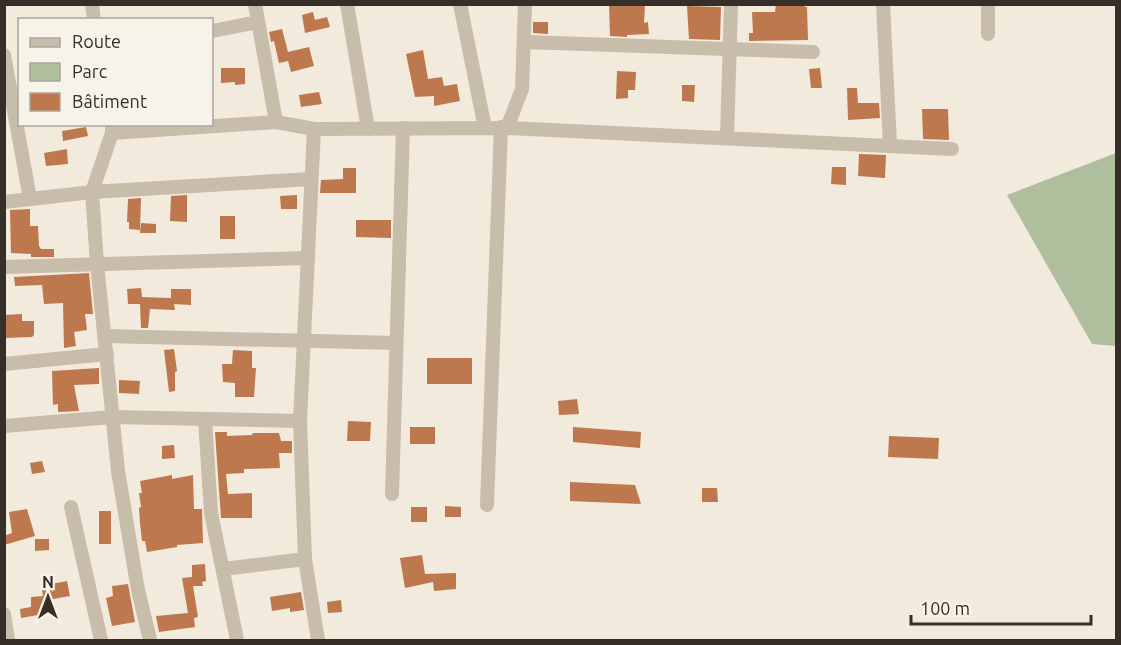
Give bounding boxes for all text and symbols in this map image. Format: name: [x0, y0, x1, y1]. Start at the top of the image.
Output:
legend: [18, 18, 213, 126]
text: Route: [72, 31, 121, 51]
text: Parc: [72, 61, 107, 81]
text: Bâtiment: [72, 91, 147, 111]
north arrow: [18, 567, 78, 627]
text: N: [42, 573, 54, 591]
scale bar: [911, 588, 1091, 626]
text: 100 m: [920, 598, 970, 618]

